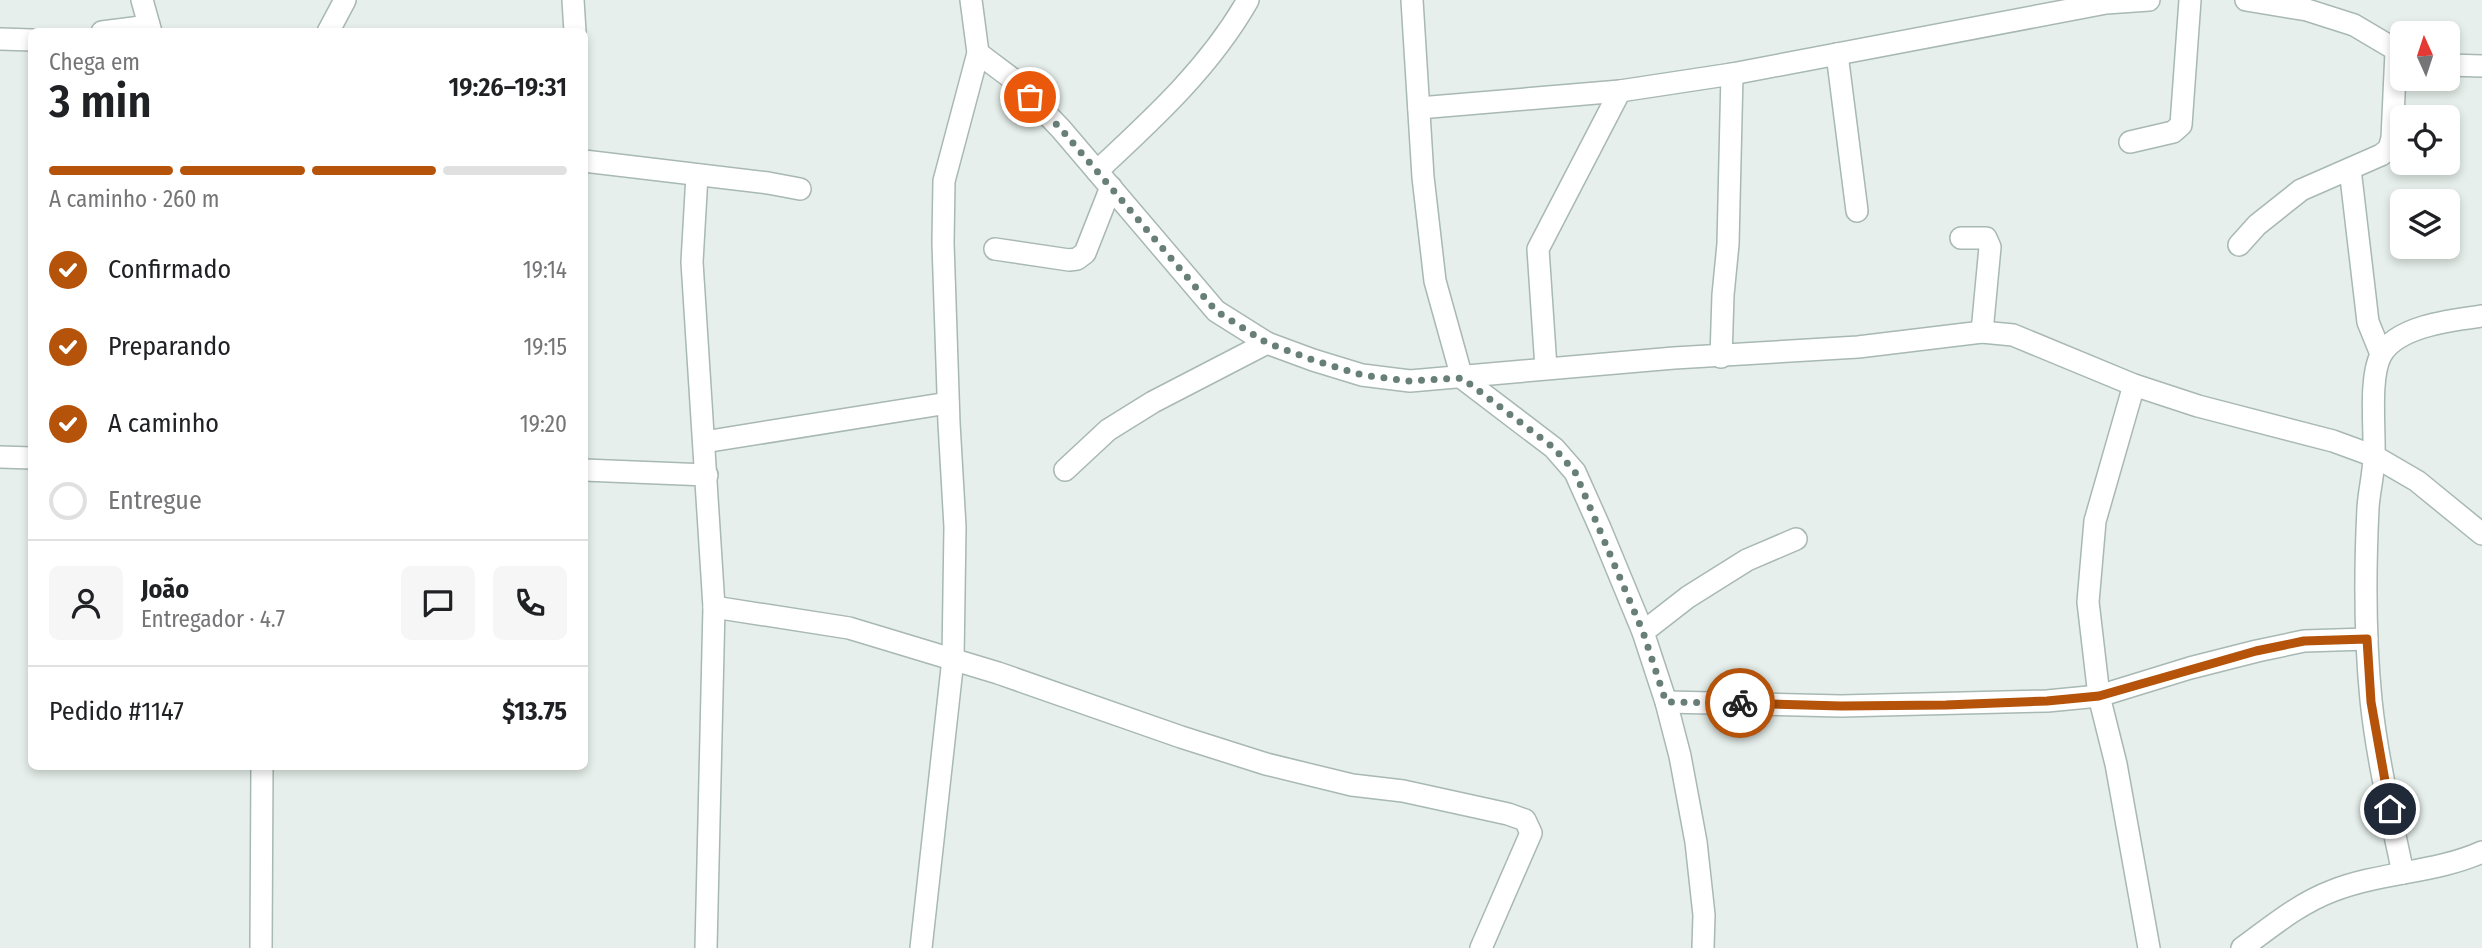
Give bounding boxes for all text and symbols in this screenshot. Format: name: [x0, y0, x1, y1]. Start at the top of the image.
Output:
north arrow: [2390, 21, 2460, 91]
map controls: [2390, 21, 2460, 259]
text: Chega em: [49, 48, 140, 76]
pin: [1000, 67, 1060, 127]
text: 19:26–19:31: [448, 72, 567, 103]
text: 3 min: [49, 74, 152, 129]
icon: bag: [1011, 78, 1049, 116]
button: locate: [2390, 105, 2460, 175]
text: A caminho · 260 m: [49, 185, 220, 213]
button: layers: [2390, 189, 2460, 259]
icon: check: [49, 251, 87, 289]
text: Confirmado: [108, 254, 231, 285]
text: 19:14: [523, 256, 567, 284]
icon: check: [49, 328, 87, 366]
text: Preparando: [108, 331, 231, 362]
text: 19:15: [523, 333, 567, 361]
icon: check: [49, 405, 87, 443]
text: A caminho: [108, 408, 219, 439]
text: 19:20: [520, 410, 567, 438]
text: Entregue: [108, 485, 202, 516]
button: person: [49, 566, 123, 640]
button: chat: [401, 566, 475, 640]
button: phone: [493, 566, 567, 640]
text: João: [141, 574, 189, 605]
text: Entregador · 4.7: [141, 605, 285, 633]
courier: [1705, 668, 1775, 738]
icon: bike: [1721, 684, 1759, 722]
text: Pedido #1147: [49, 696, 184, 727]
text: $13.75: [502, 696, 567, 727]
pin: [2360, 779, 2420, 839]
icon: home: [2371, 790, 2409, 828]

